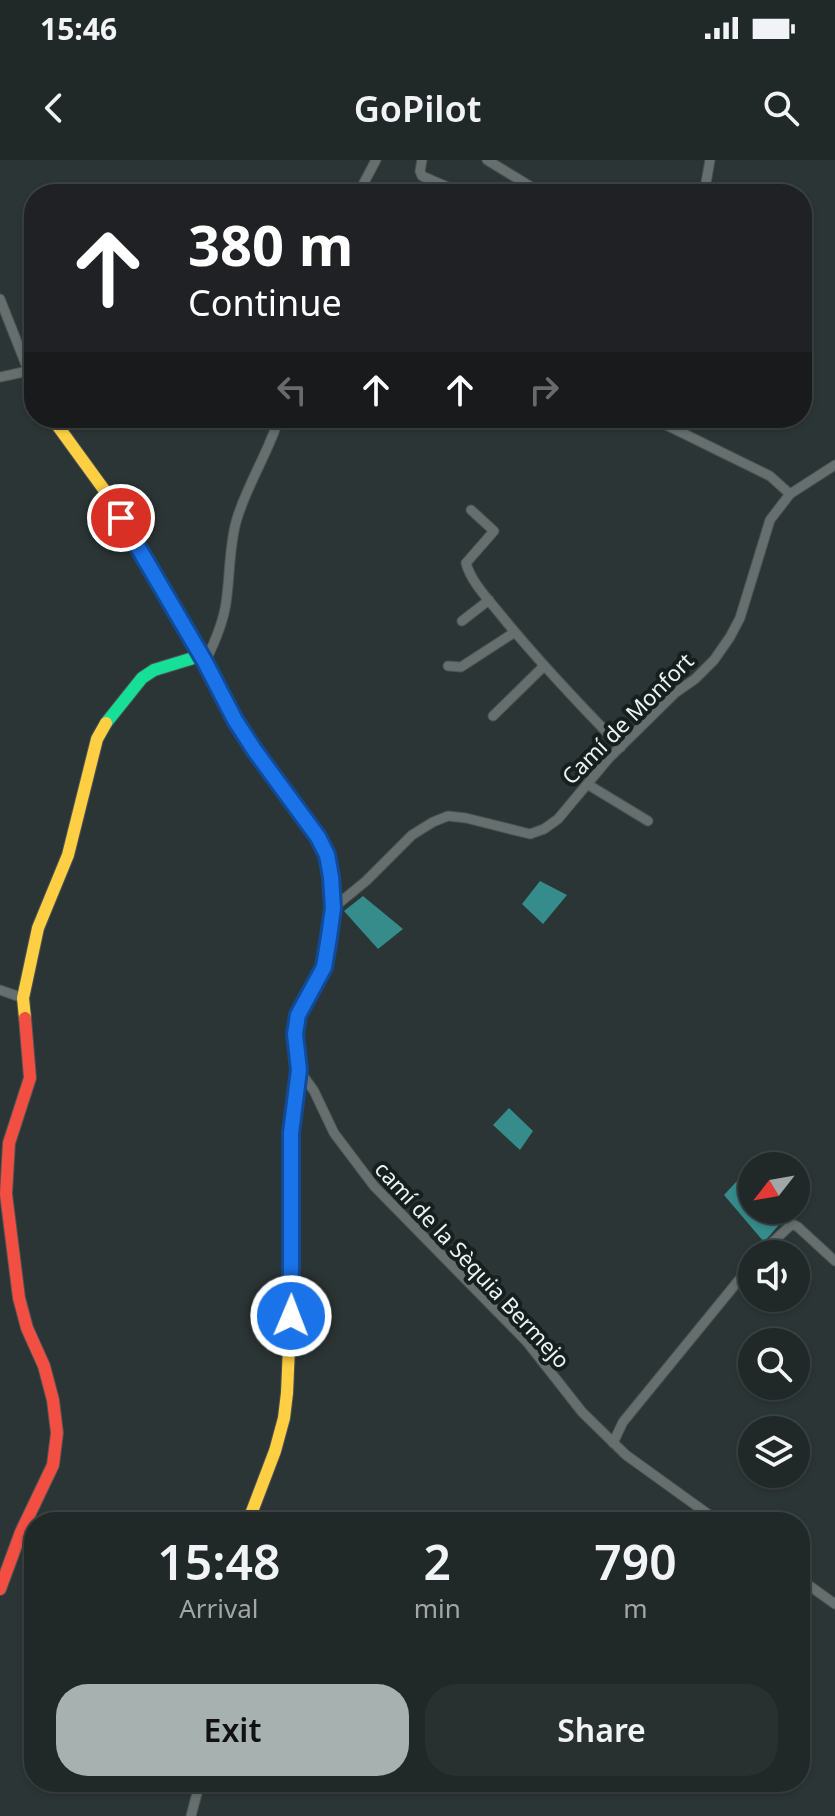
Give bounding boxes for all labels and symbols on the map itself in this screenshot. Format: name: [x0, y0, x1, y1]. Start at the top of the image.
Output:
pin: [87, 484, 155, 552]
street label: Camí de Monfort: [555, 646, 699, 790]
north arrow: [738, 1152, 810, 1224]
street label: camí de la Sèquia Bermejo: [369, 1154, 577, 1374]
position arrow: [249, 1274, 333, 1358]

